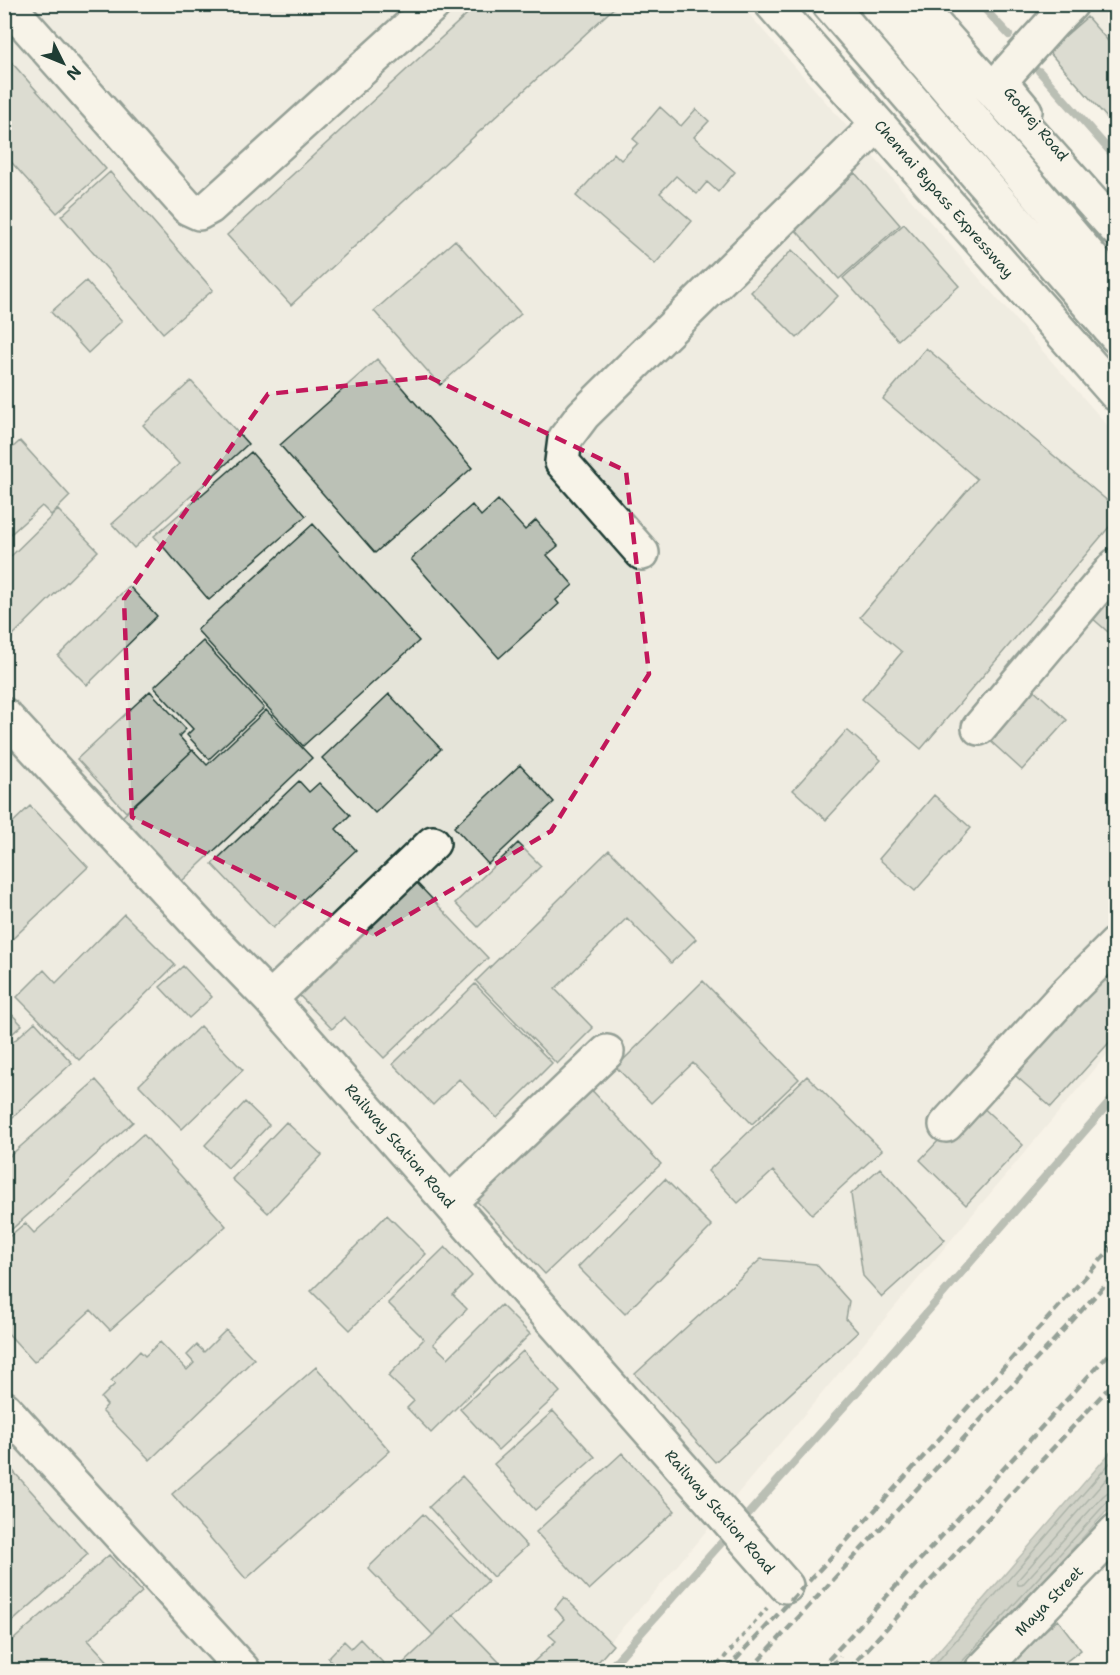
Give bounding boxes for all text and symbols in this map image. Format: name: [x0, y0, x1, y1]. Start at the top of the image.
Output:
north arrow: [33, 33, 93, 93]
text: N: [62, 61, 86, 85]
street label: Godrej Road: [999, 83, 1073, 166]
street label: Chennai Bypass Expressway: [870, 116, 1018, 282]
street label: Railway Station Road: [341, 1080, 460, 1213]
street label: Railway Station Road: [661, 1446, 780, 1579]
street label: Maya Street: [1010, 1561, 1088, 1641]

